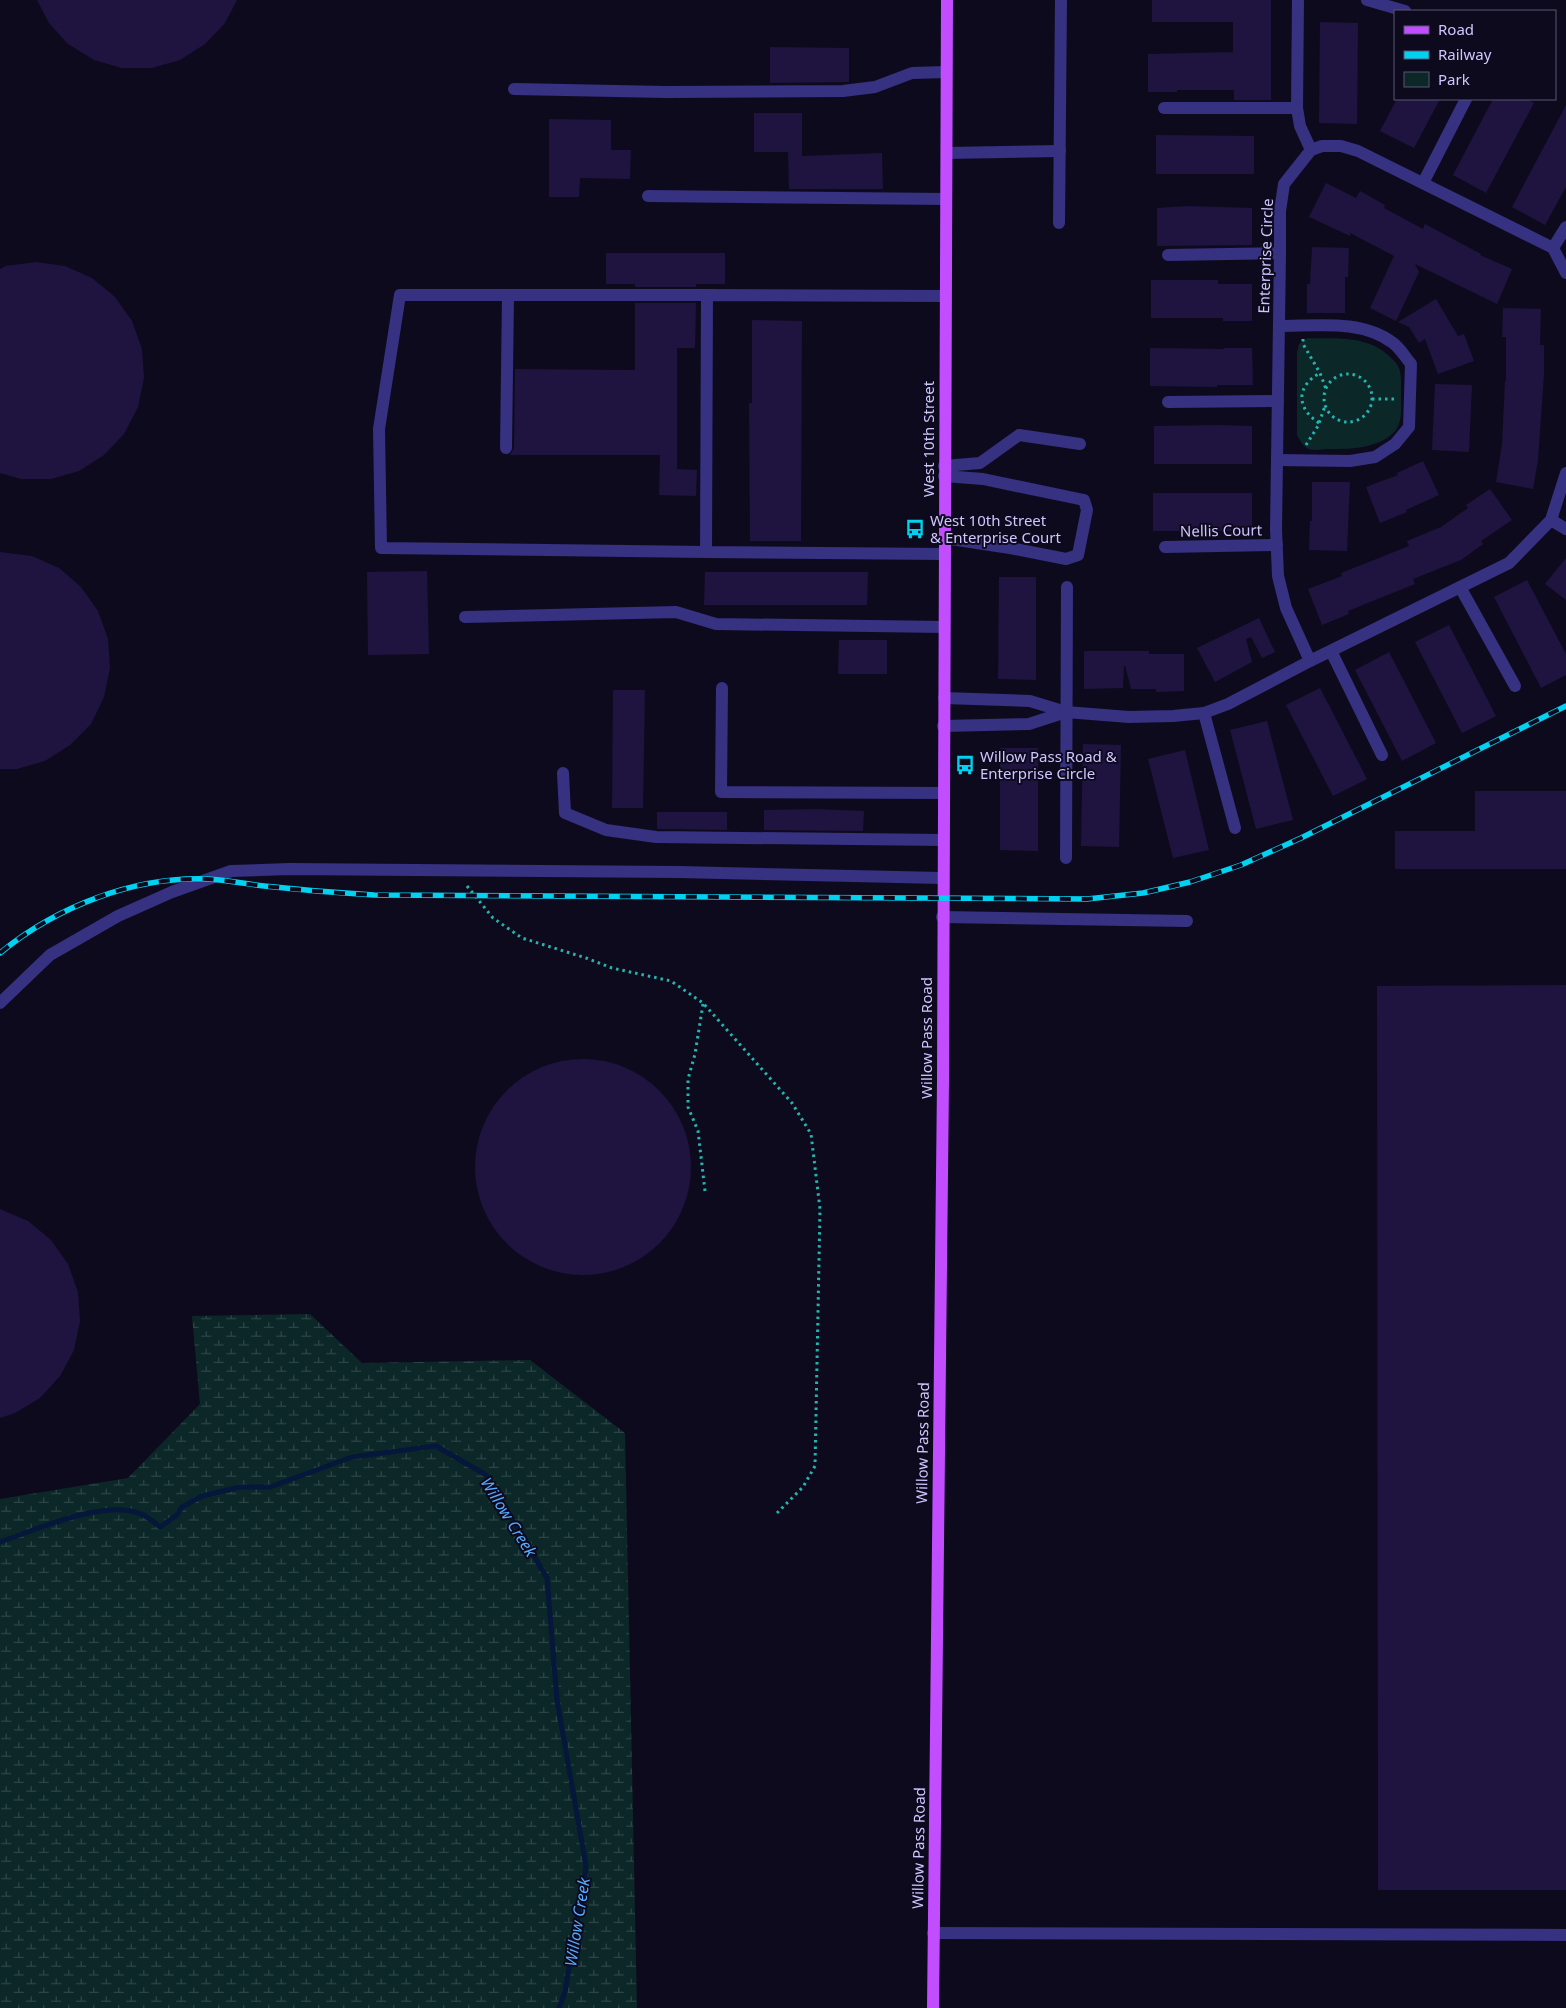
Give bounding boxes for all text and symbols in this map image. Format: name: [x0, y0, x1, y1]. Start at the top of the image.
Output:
legend: [1394, 10, 1556, 100]
text: Road: [1438, 19, 1474, 39]
text: Railway: [1438, 44, 1492, 64]
text: Park: [1438, 69, 1470, 89]
street label: Enterprise Circle: [1253, 198, 1277, 314]
street label: West 10th Street: [918, 380, 938, 497]
place label: West 10th Street & Enterprise Court: [930, 510, 1061, 547]
bus stop icon: West 10th Street & Enterprise Court: [904, 518, 926, 540]
street label: Nellis Court: [1180, 519, 1263, 541]
place label: Willow Pass Road & Enterprise Circle: [980, 746, 1117, 783]
bus stop icon: Willow Pass Road & Enterprise Circle: [954, 754, 976, 776]
street label: Willow Pass Road: [916, 977, 936, 1099]
street label: Willow Pass Road: [911, 1382, 933, 1504]
water label: Willow Creek: [476, 1473, 543, 1562]
street label: Willow Pass Road: [907, 1787, 929, 1909]
water label: Willow Creek: [559, 1875, 595, 1968]

